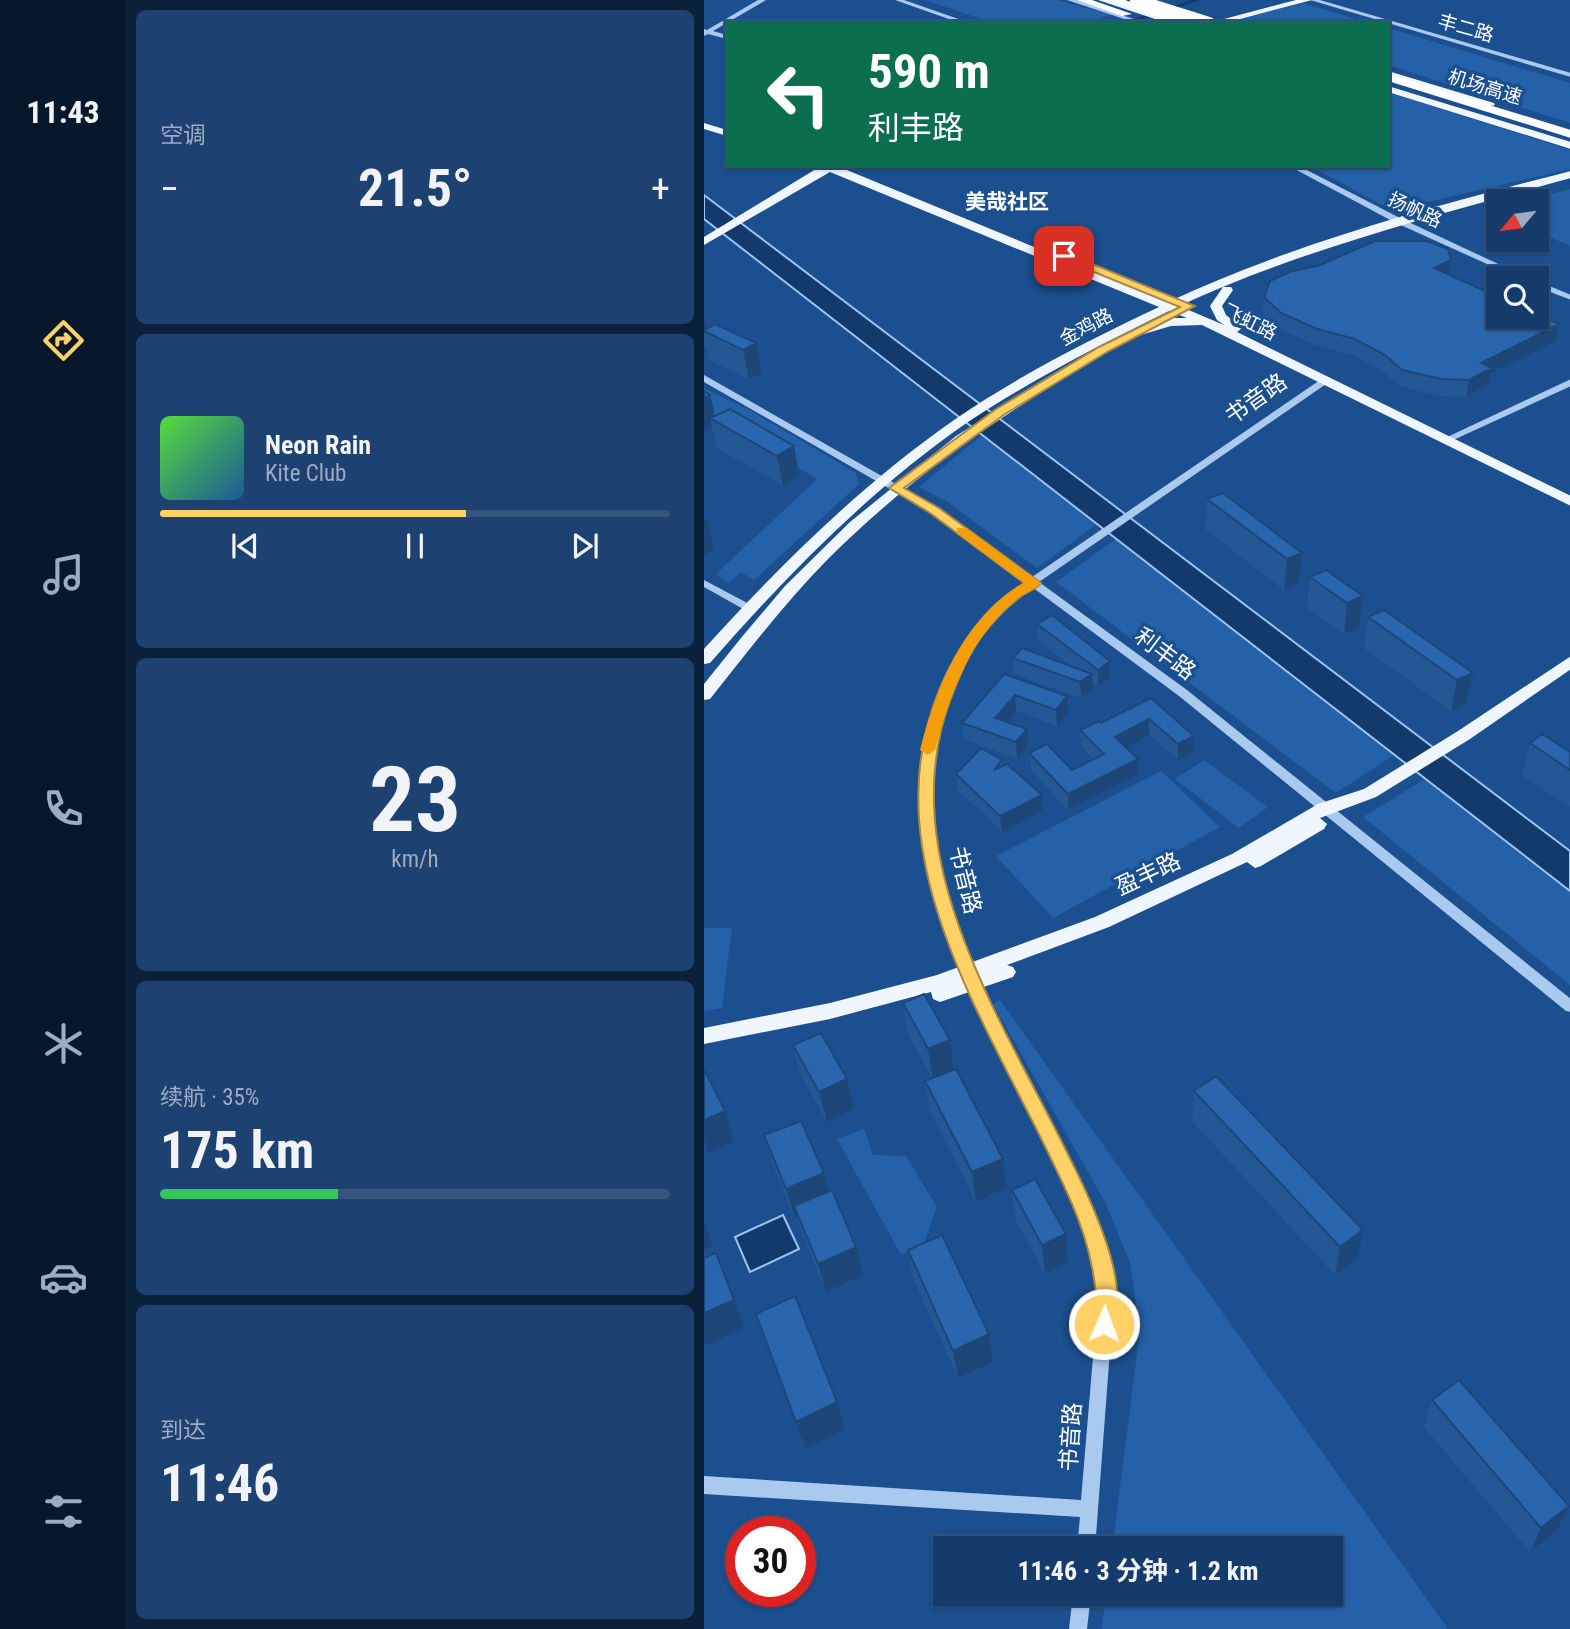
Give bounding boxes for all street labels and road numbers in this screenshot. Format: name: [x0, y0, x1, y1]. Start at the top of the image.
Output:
street label: 丰二路: [1435, 9, 1497, 47]
street label: 机场高速: [1445, 65, 1525, 109]
street label: 扬帆路: [1384, 188, 1446, 232]
street label: 飞虹路: [1219, 299, 1281, 345]
street label: 金鸡路: [1055, 303, 1117, 351]
street label: 书音路: [1220, 368, 1292, 430]
street label: 利丰路: [1129, 622, 1201, 686]
street label: 书音路: [944, 843, 986, 917]
street label: 盈丰路: [1111, 847, 1185, 901]
street label: 书音路: [1055, 1402, 1087, 1472]

